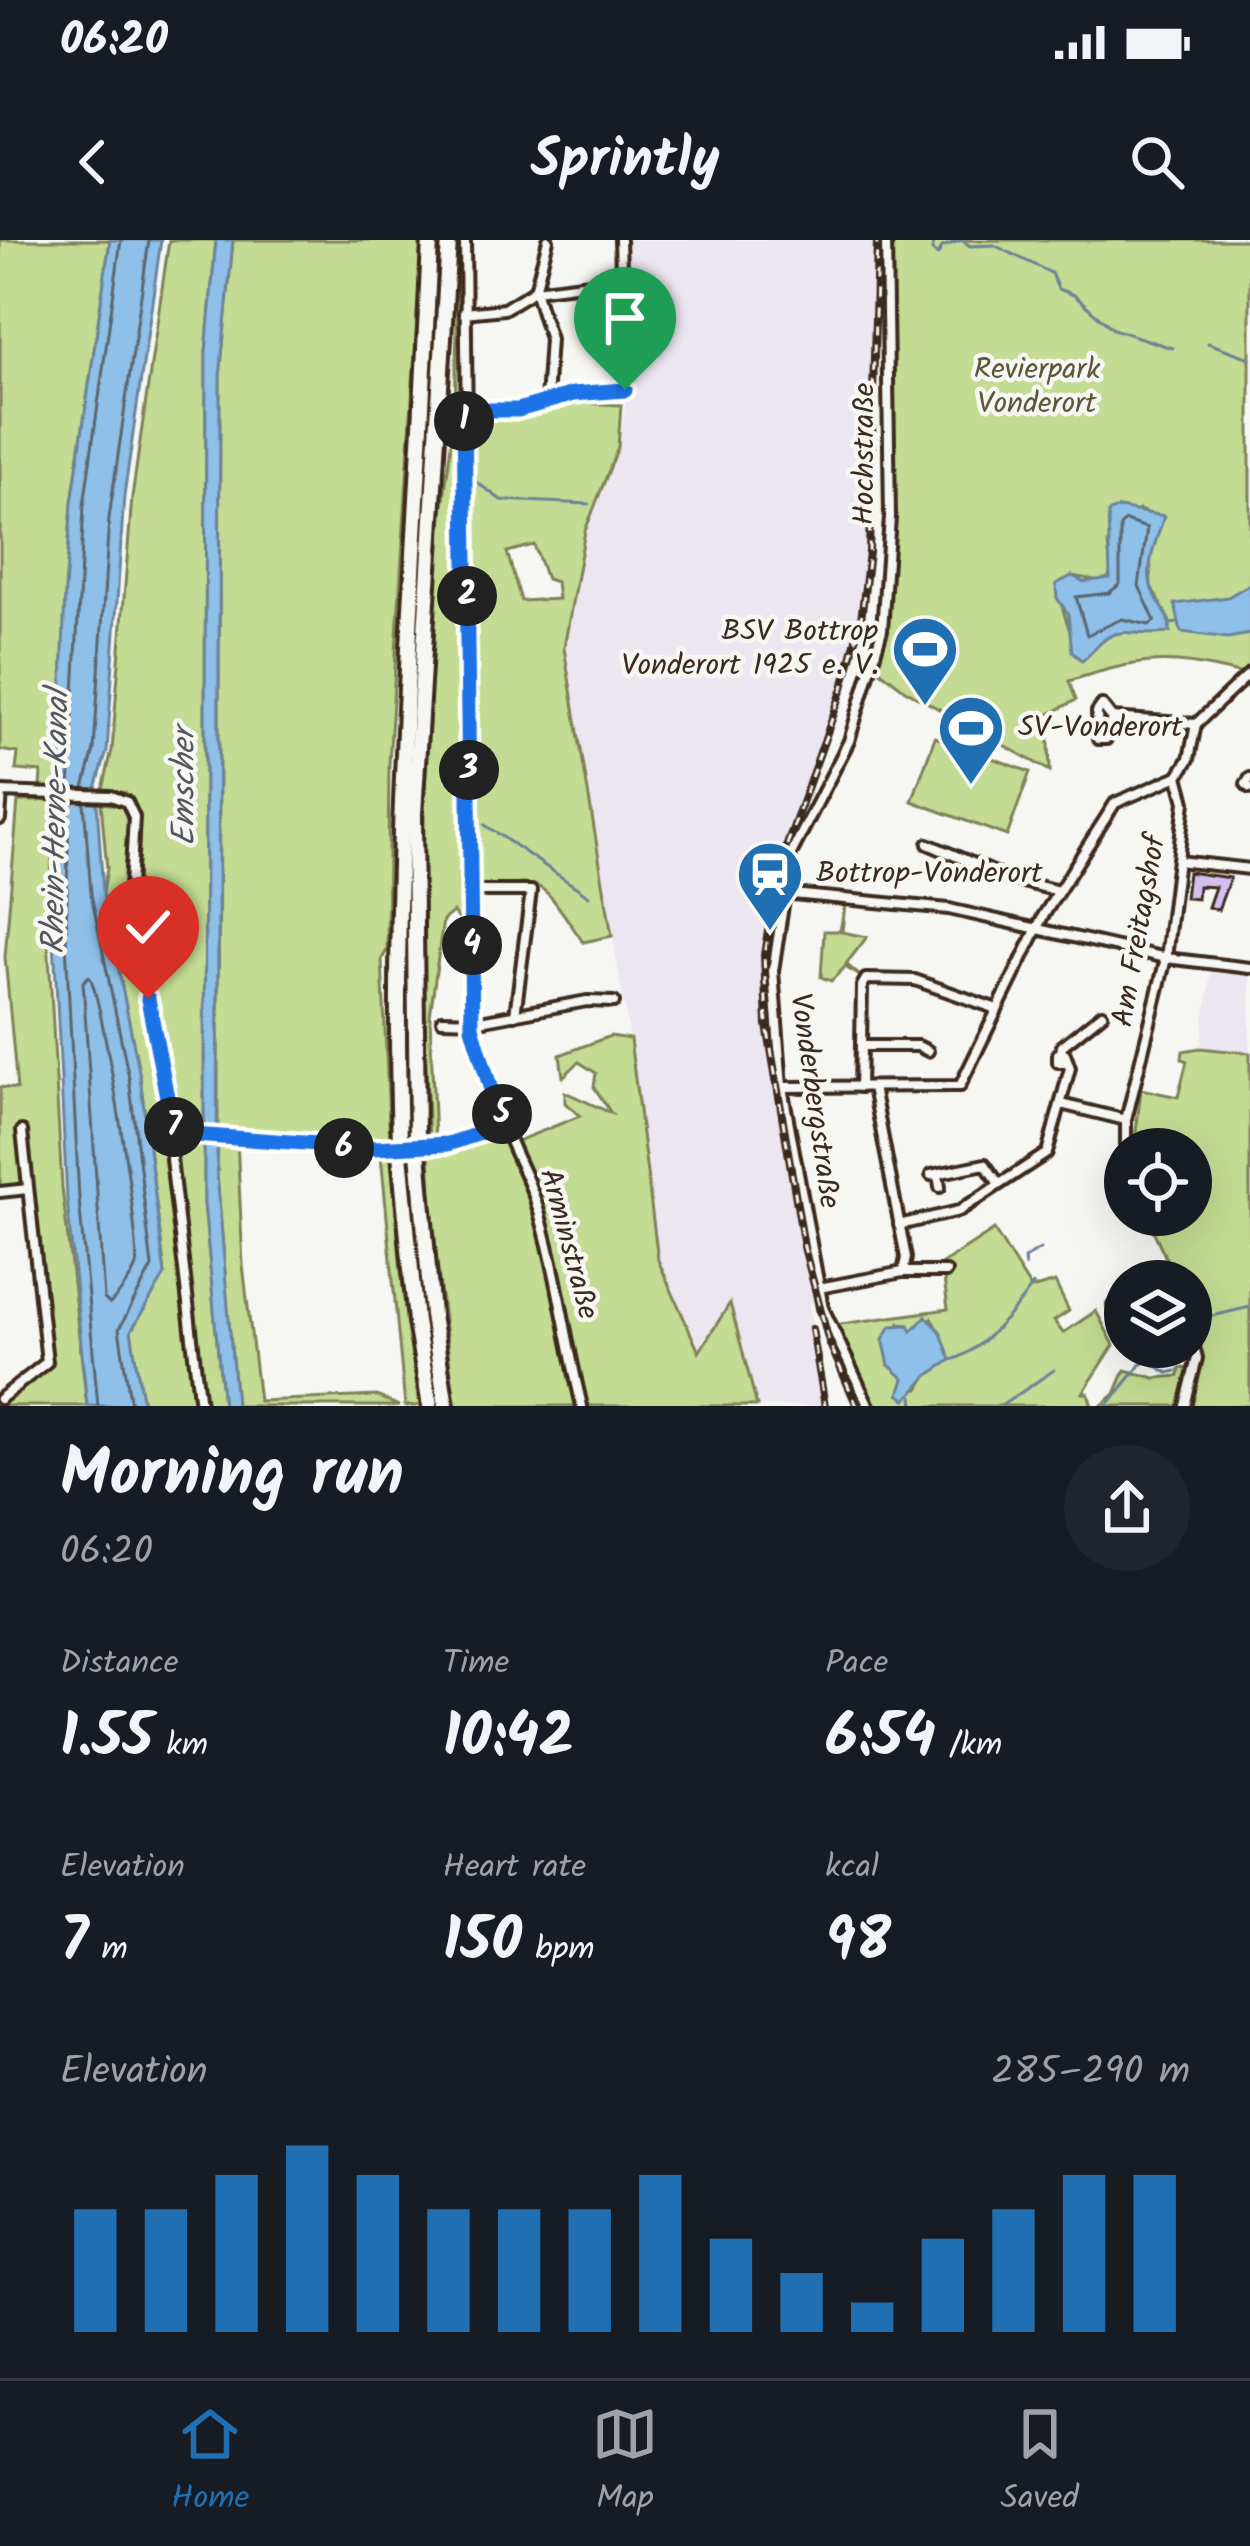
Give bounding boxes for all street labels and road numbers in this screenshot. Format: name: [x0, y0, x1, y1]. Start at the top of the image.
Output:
street label: Hochstraße: [841, 383, 889, 525]
street label: Am Freitagshof: [1100, 829, 1181, 1031]
street label: Vonderbergstraße: [775, 990, 853, 1212]
street label: Arminstraße: [525, 1163, 611, 1325]

